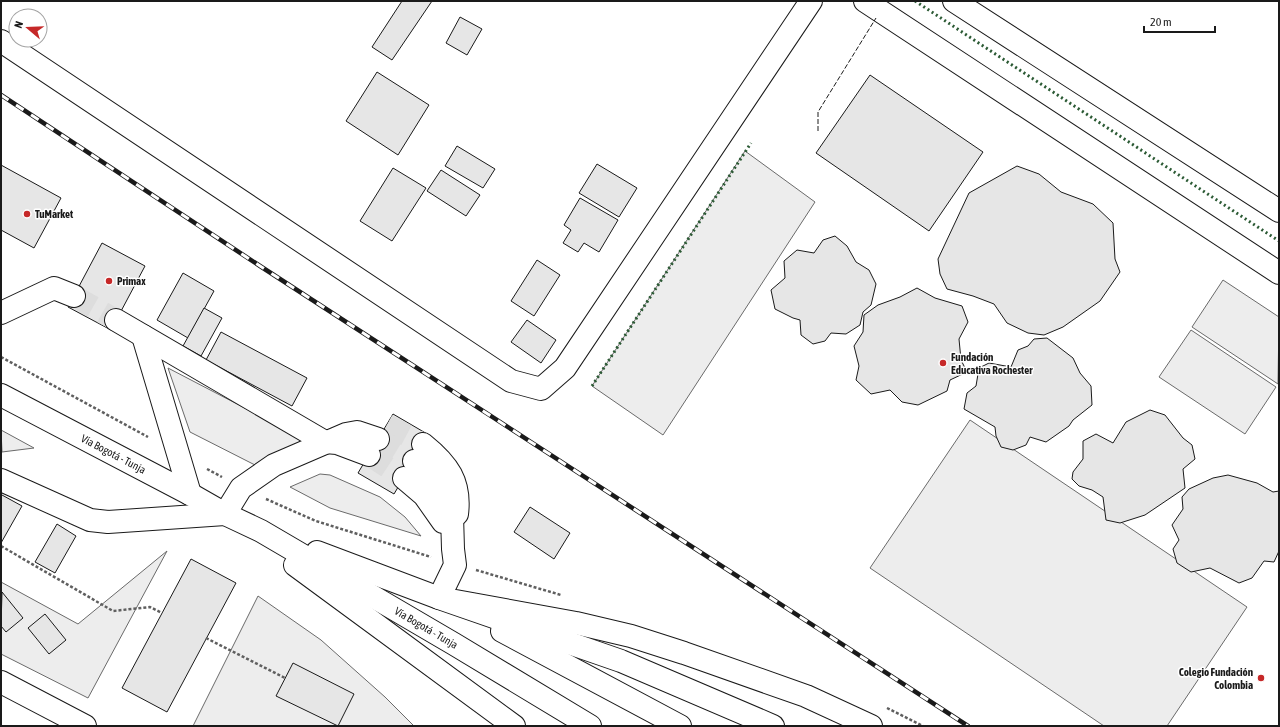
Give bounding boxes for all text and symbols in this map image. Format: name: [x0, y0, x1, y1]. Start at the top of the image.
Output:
north arrow: [8, 8, 48, 48]
scale bar: [1144, 8, 1215, 34]
text: 20 m: [1150, 15, 1172, 29]
text: N: [12, 20, 25, 30]
place label: TuMarket: [35, 208, 74, 220]
marker: TuMarket: [22, 209, 32, 219]
place label: Primax: [117, 275, 146, 287]
marker: Primax: [104, 276, 114, 286]
place label: Fundación Educativa Rochester: [951, 351, 1033, 376]
marker: Fundación Educativa Rochester: [938, 358, 948, 368]
street label: Vía Bogotá - Tunja: [79, 432, 148, 476]
street label: Vía Bogotá - Tunja: [392, 605, 460, 651]
place label: Colegio Fundación Colombia: [1179, 666, 1253, 691]
marker: Colegio Fundación Colombia: [1256, 673, 1266, 683]

